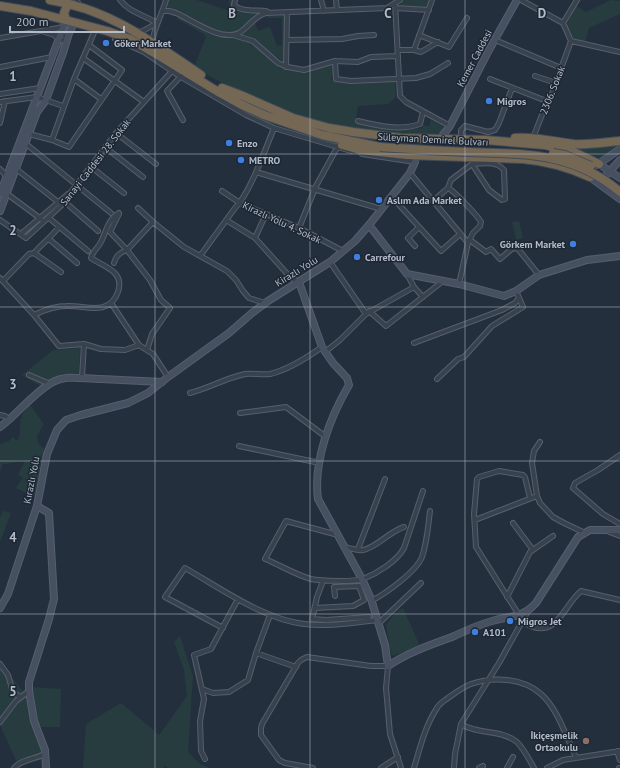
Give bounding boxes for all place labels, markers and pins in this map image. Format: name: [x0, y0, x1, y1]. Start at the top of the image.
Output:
place label: Göker Market: [114, 37, 172, 50]
marker: Göker Market: [101, 38, 111, 48]
place label: Migros: [497, 95, 526, 108]
marker: Migros: [484, 96, 494, 106]
place label: Enzo: [237, 137, 258, 150]
marker: Enzo: [224, 138, 234, 148]
place label: METRO: [249, 154, 281, 167]
marker: METRO: [236, 155, 246, 165]
place label: Aslım Ada Market: [387, 194, 462, 207]
marker: Aslım Ada Market: [374, 195, 384, 205]
place label: Görkem Market: [500, 238, 566, 251]
marker: Görkem Market: [568, 239, 578, 249]
place label: Carrefour: [365, 251, 405, 264]
marker: Carrefour: [352, 252, 362, 262]
place label: Migros Jet: [518, 615, 562, 628]
marker: Migros Jet: [505, 616, 515, 626]
place label: A101: [483, 626, 506, 639]
marker: A101: [470, 627, 480, 637]
place label: İkiçeşmelik Ortaokulu: [530, 729, 578, 754]
marker: İkiçeşmelik Ortaokulu: [581, 736, 591, 746]

